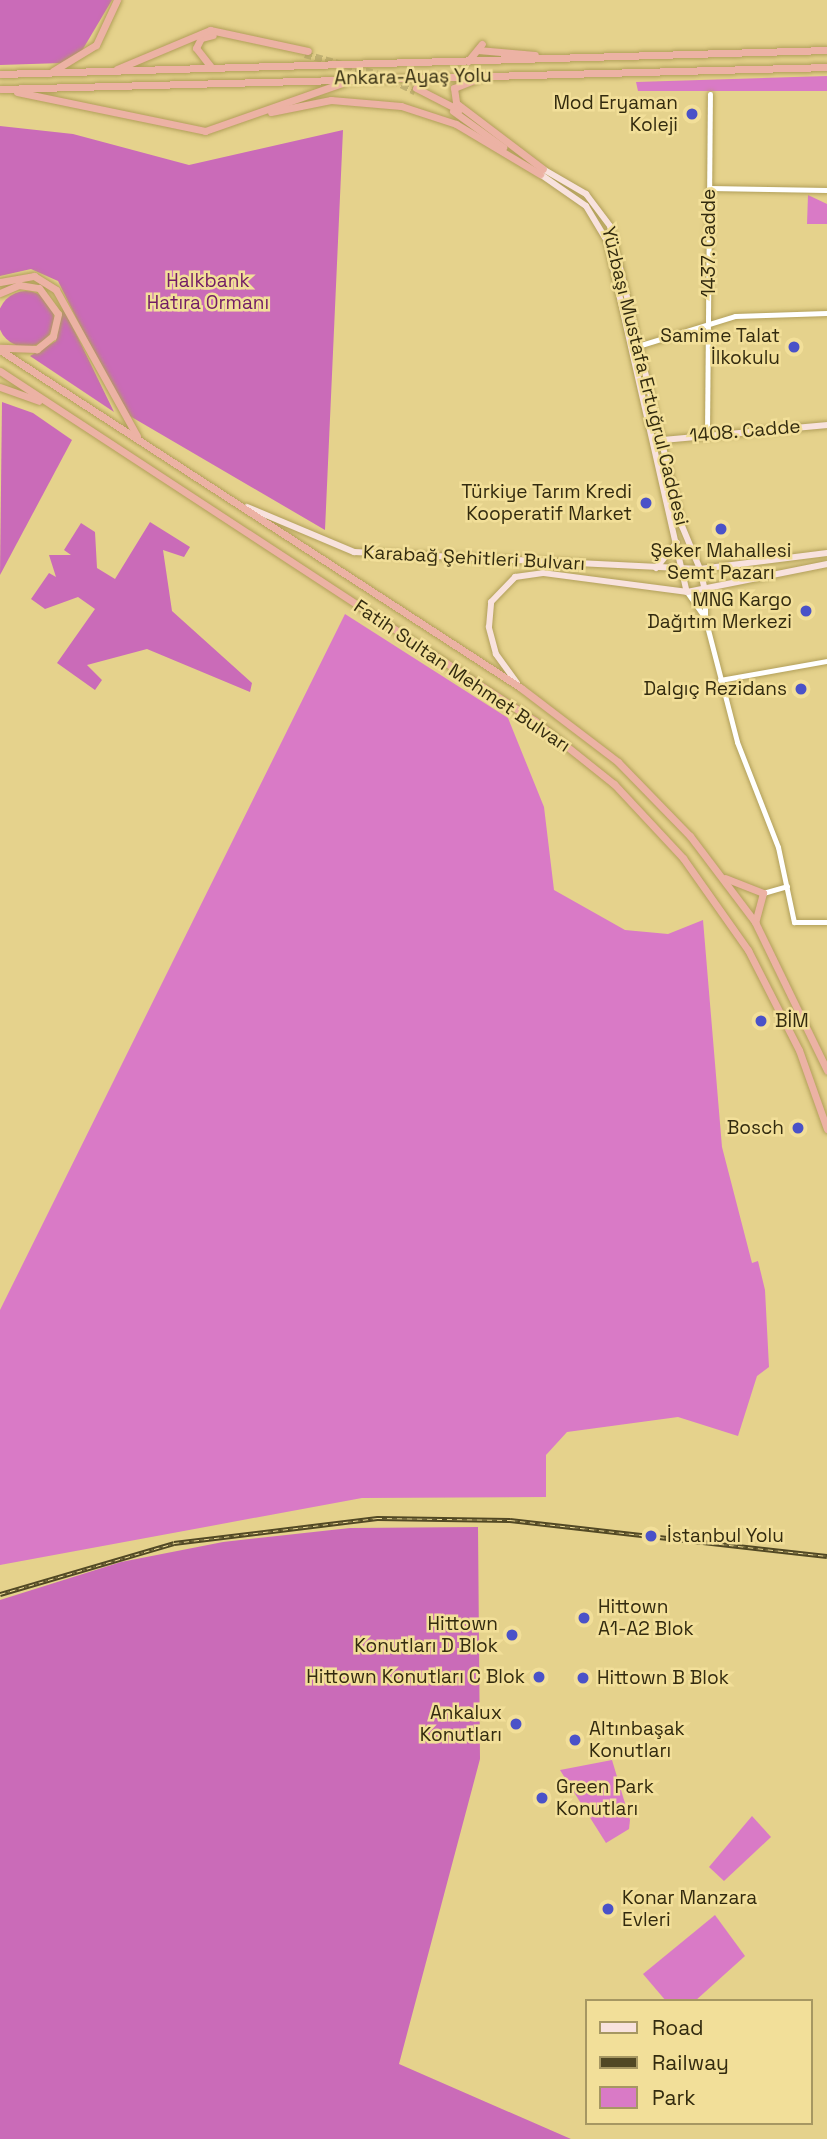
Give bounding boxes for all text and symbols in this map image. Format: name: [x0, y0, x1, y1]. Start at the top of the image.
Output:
street label: Ankara-Ayaş Yolu: [334, 64, 492, 90]
place label: Mod Eryaman Koleji: [553, 92, 678, 136]
marker: Mod Eryaman Koleji: [684, 106, 700, 122]
street label: 1437. Cadde: [698, 188, 720, 298]
street label: Yüzbaşı Mustafa Ertuğrul Caddesi: [597, 224, 693, 528]
park label: Halkbank Hatıra Ormanı: [147, 270, 269, 314]
place label: Samime Talat İlkokulu: [660, 325, 780, 369]
marker: Samime Talat İlkokulu: [786, 339, 802, 355]
street label: 1408. Cadde: [688, 415, 802, 447]
place label: Türkiye Tarım Kredi Kooperatif Market: [461, 481, 632, 525]
marker: Türkiye Tarım Kredi Kooperatif Market: [638, 495, 654, 511]
marker: Şeker Mahallesi Semt Pazarı: [713, 521, 729, 537]
place label: Şeker Mahallesi Semt Pazarı: [650, 540, 792, 584]
street label: Karabağ Şehitleri Bulvarı: [362, 541, 586, 575]
place label: MNG Kargo Dağıtım Merkezi: [647, 589, 792, 633]
street label: Fatih Sultan Mehmet Bulvarı: [349, 595, 575, 757]
marker: MNG Kargo Dağıtım Merkezi: [798, 603, 814, 619]
place label: Dalgıç Rezidans: [643, 678, 787, 700]
marker: Dalgıç Rezidans: [793, 681, 809, 697]
place label: BİM: [775, 1010, 809, 1032]
marker: BİM: [753, 1013, 769, 1029]
place label: Bosch: [727, 1117, 784, 1139]
marker: Bosch: [790, 1120, 806, 1136]
place label: İstanbul Yolu: [667, 1525, 784, 1547]
marker: İstanbul Yolu: [641, 1526, 661, 1546]
place label: Hittown A1-A2 Blok: [598, 1596, 694, 1640]
marker: Hittown A1-A2 Blok: [576, 1610, 592, 1626]
place label: Hittown Konutları D Blok: [354, 1613, 498, 1657]
marker: Hittown Konutları D Blok: [504, 1627, 520, 1643]
place label: Hittown Konutları C Blok: [306, 1666, 525, 1688]
place label: Hittown B Blok: [597, 1667, 729, 1689]
marker: Hittown Konutları C Blok: [531, 1669, 547, 1685]
marker: Hittown B Blok: [575, 1670, 591, 1686]
place label: Ankalux Konutları: [420, 1702, 502, 1746]
marker: Ankalux Konutları: [508, 1716, 524, 1732]
place label: Altınbaşak Konutları: [589, 1718, 685, 1762]
marker: Altınbaşak Konutları: [567, 1732, 583, 1748]
place label: Green Park Konutları: [556, 1776, 654, 1820]
marker: Green Park Konutları: [534, 1790, 550, 1806]
place label: Konar Manzara Evleri: [622, 1887, 757, 1931]
marker: Konar Manzara Evleri: [600, 1901, 616, 1917]
legend: [586, 1999, 813, 2125]
text: Road: [652, 2014, 704, 2041]
text: Railway: [652, 2049, 729, 2076]
text: Park: [652, 2084, 696, 2111]

